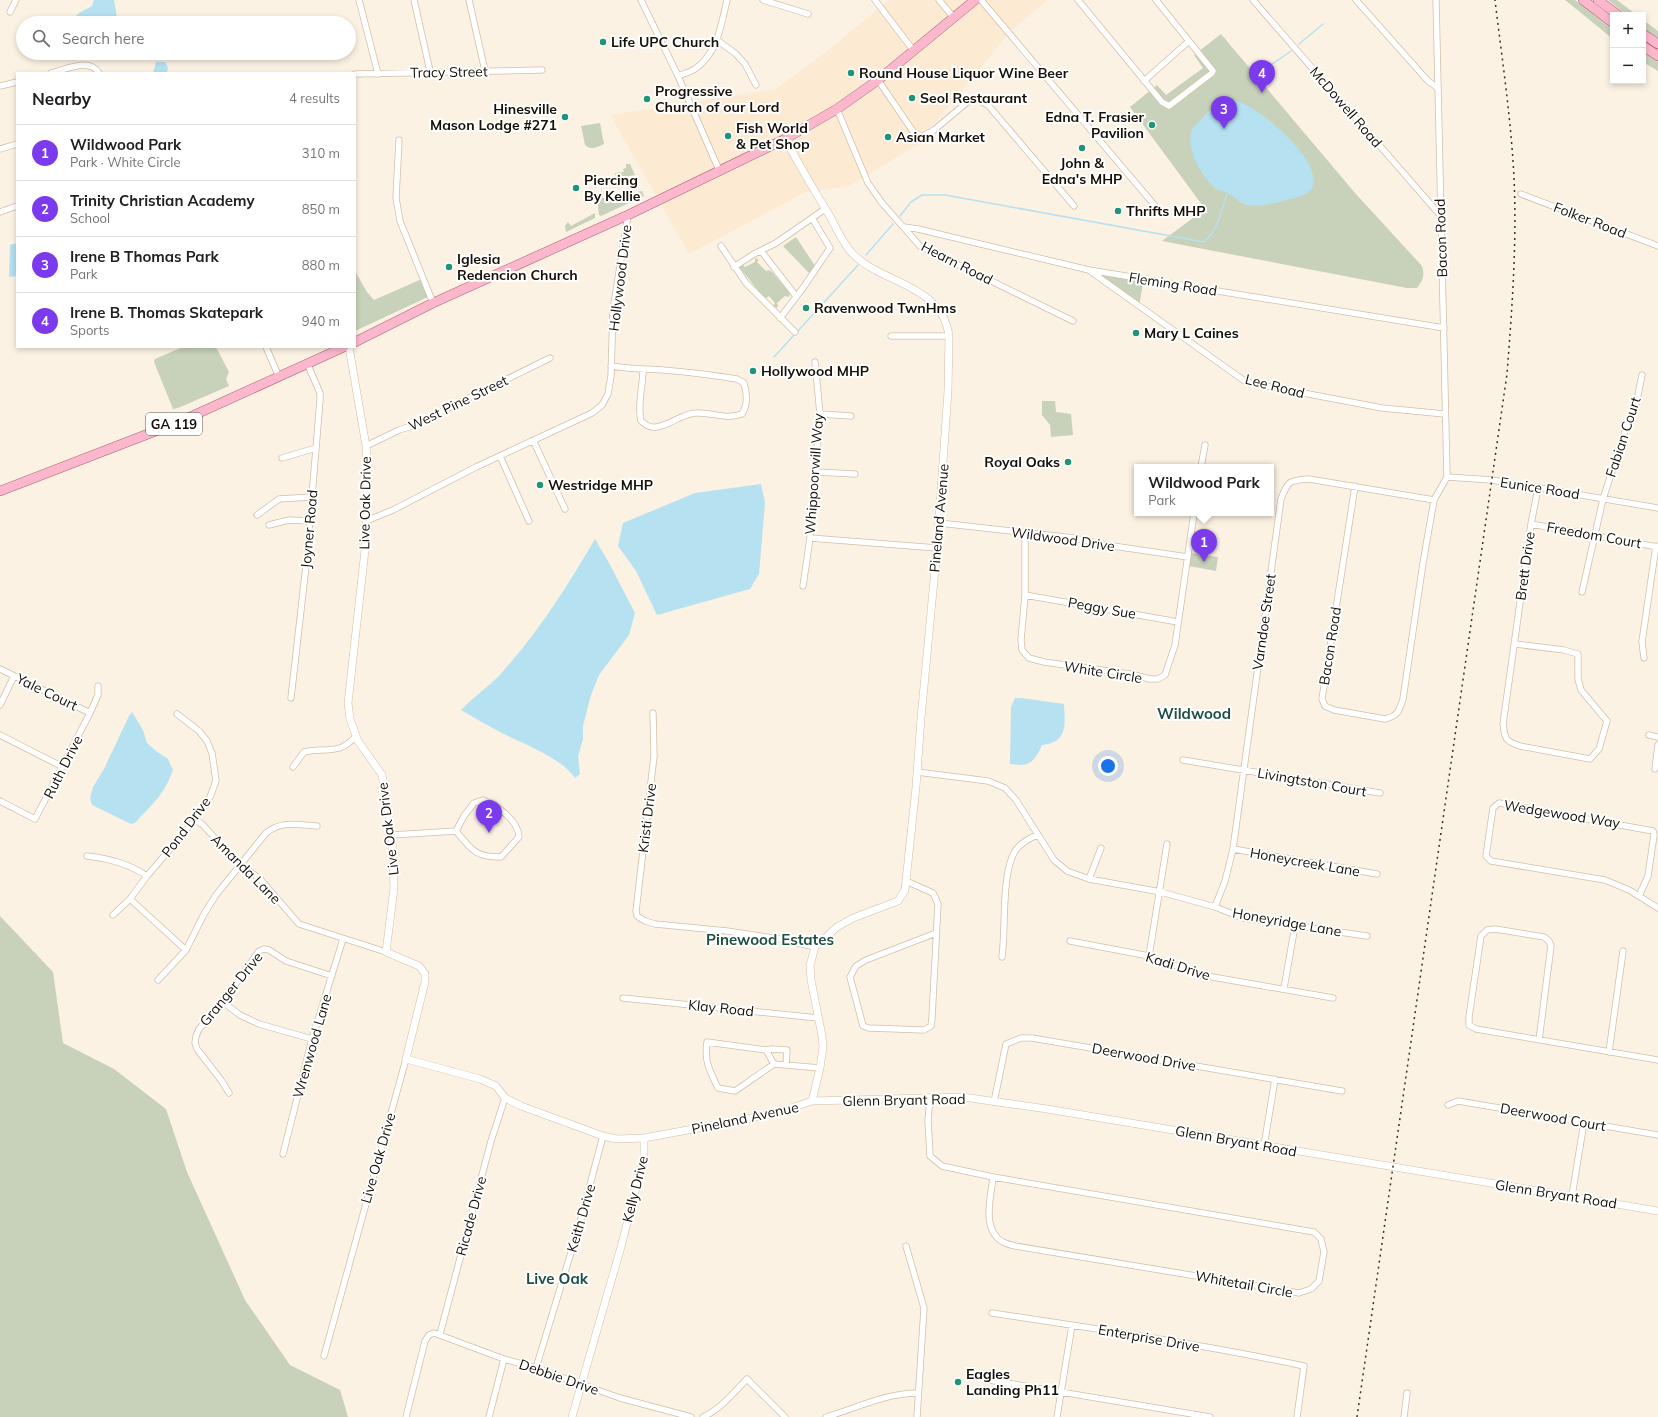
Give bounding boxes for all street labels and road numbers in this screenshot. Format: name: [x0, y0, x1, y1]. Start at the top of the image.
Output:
street label: Tracy Street: [410, 62, 488, 82]
street label: McDowell Road: [1306, 63, 1386, 151]
street label: Bacon Road: [1431, 198, 1451, 278]
street label: Folker Road: [1551, 198, 1629, 242]
street label: Hollywood Drive: [605, 224, 635, 332]
street label: Hearn Road: [918, 237, 996, 289]
street label: Fleming Road: [1128, 268, 1218, 300]
street label: Lee Road: [1243, 370, 1307, 402]
street label: West Pine Street: [405, 371, 511, 435]
street label: Fabian Court: [1602, 394, 1644, 479]
street label: Whippoorwill Way: [801, 412, 827, 535]
road number: GA 119: [146, 413, 202, 435]
street label: Live Oak Drive: [355, 456, 375, 550]
street label: Pineland Avenue: [925, 463, 953, 573]
street label: Eunice Road: [1499, 473, 1581, 503]
street label: Joyner Road: [297, 489, 321, 569]
street label: Freedom Court: [1545, 518, 1643, 552]
street label: Wildwood Drive: [1010, 523, 1116, 555]
street label: Brett Drive: [1511, 530, 1539, 602]
street label: Varndoe Street: [1248, 573, 1280, 671]
street label: Peggy Sue: [1067, 593, 1137, 623]
street label: Bacon Road: [1315, 606, 1345, 686]
street label: White Circle: [1063, 657, 1143, 687]
street label: Yale Court: [13, 669, 81, 715]
street label: Ruth Drive: [39, 732, 87, 802]
street label: Livingtston Court: [1256, 764, 1368, 800]
street label: Live Oak Drive: [373, 782, 403, 876]
street label: Kristi Drive: [634, 782, 660, 854]
street label: Pond Drive: [157, 793, 215, 861]
street label: Wedgewood Way: [1503, 796, 1622, 832]
street label: Amanda Lane: [207, 830, 285, 908]
street label: Honeycreek Lane: [1248, 843, 1362, 881]
street label: Honeyridge Lane: [1231, 904, 1343, 940]
street label: Granger Drive: [196, 948, 266, 1030]
street label: Kadi Drive: [1144, 948, 1212, 984]
street label: Wrenwood Lane: [289, 992, 335, 1100]
street label: Klay Road: [687, 996, 755, 1020]
street label: Deerwood Drive: [1091, 1039, 1197, 1075]
street label: Glenn Bryant Road: [842, 1090, 966, 1110]
street label: Pineland Avenue: [690, 1098, 800, 1138]
street label: Deerwood Court: [1499, 1099, 1607, 1135]
street label: Live Oak Drive: [356, 1111, 400, 1205]
street label: Glenn Bryant Road: [1174, 1121, 1298, 1161]
street label: Kelly Drive: [618, 1154, 652, 1224]
street label: Ricade Drive: [452, 1174, 490, 1258]
street label: Glenn Bryant Road: [1494, 1175, 1618, 1213]
street label: Keith Drive: [563, 1182, 599, 1254]
street label: Whitetail Circle: [1194, 1267, 1294, 1301]
street label: Enterprise Drive: [1097, 1320, 1201, 1356]
street label: Debbie Drive: [517, 1355, 601, 1399]

